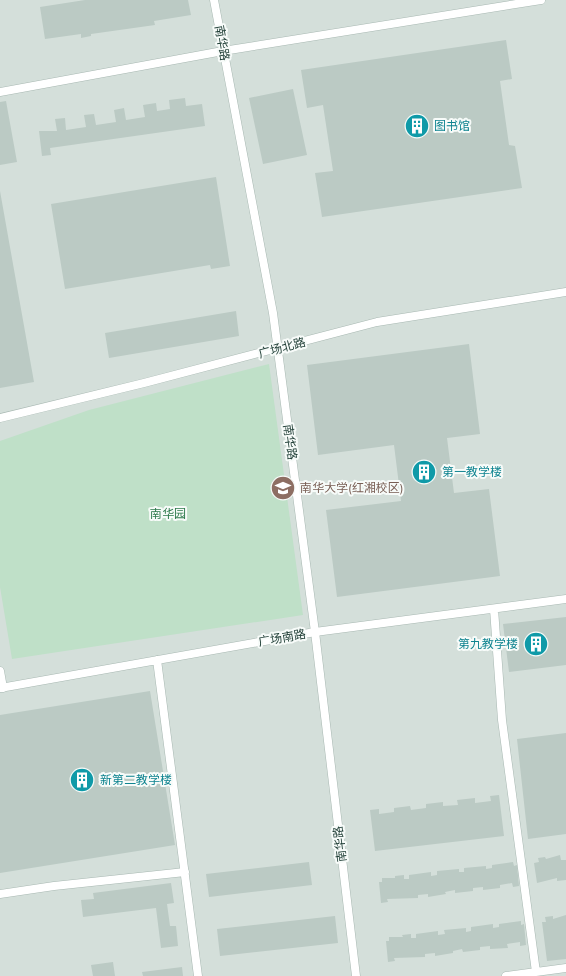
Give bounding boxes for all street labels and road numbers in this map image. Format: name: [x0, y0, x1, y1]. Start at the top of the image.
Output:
street label: 南华路: [212, 24, 233, 62]
street label: 广场北路: [257, 334, 307, 361]
street label: 南华路: [281, 423, 300, 461]
street label: 广场南路: [257, 626, 307, 649]
street label: 南华路: [330, 825, 349, 863]

